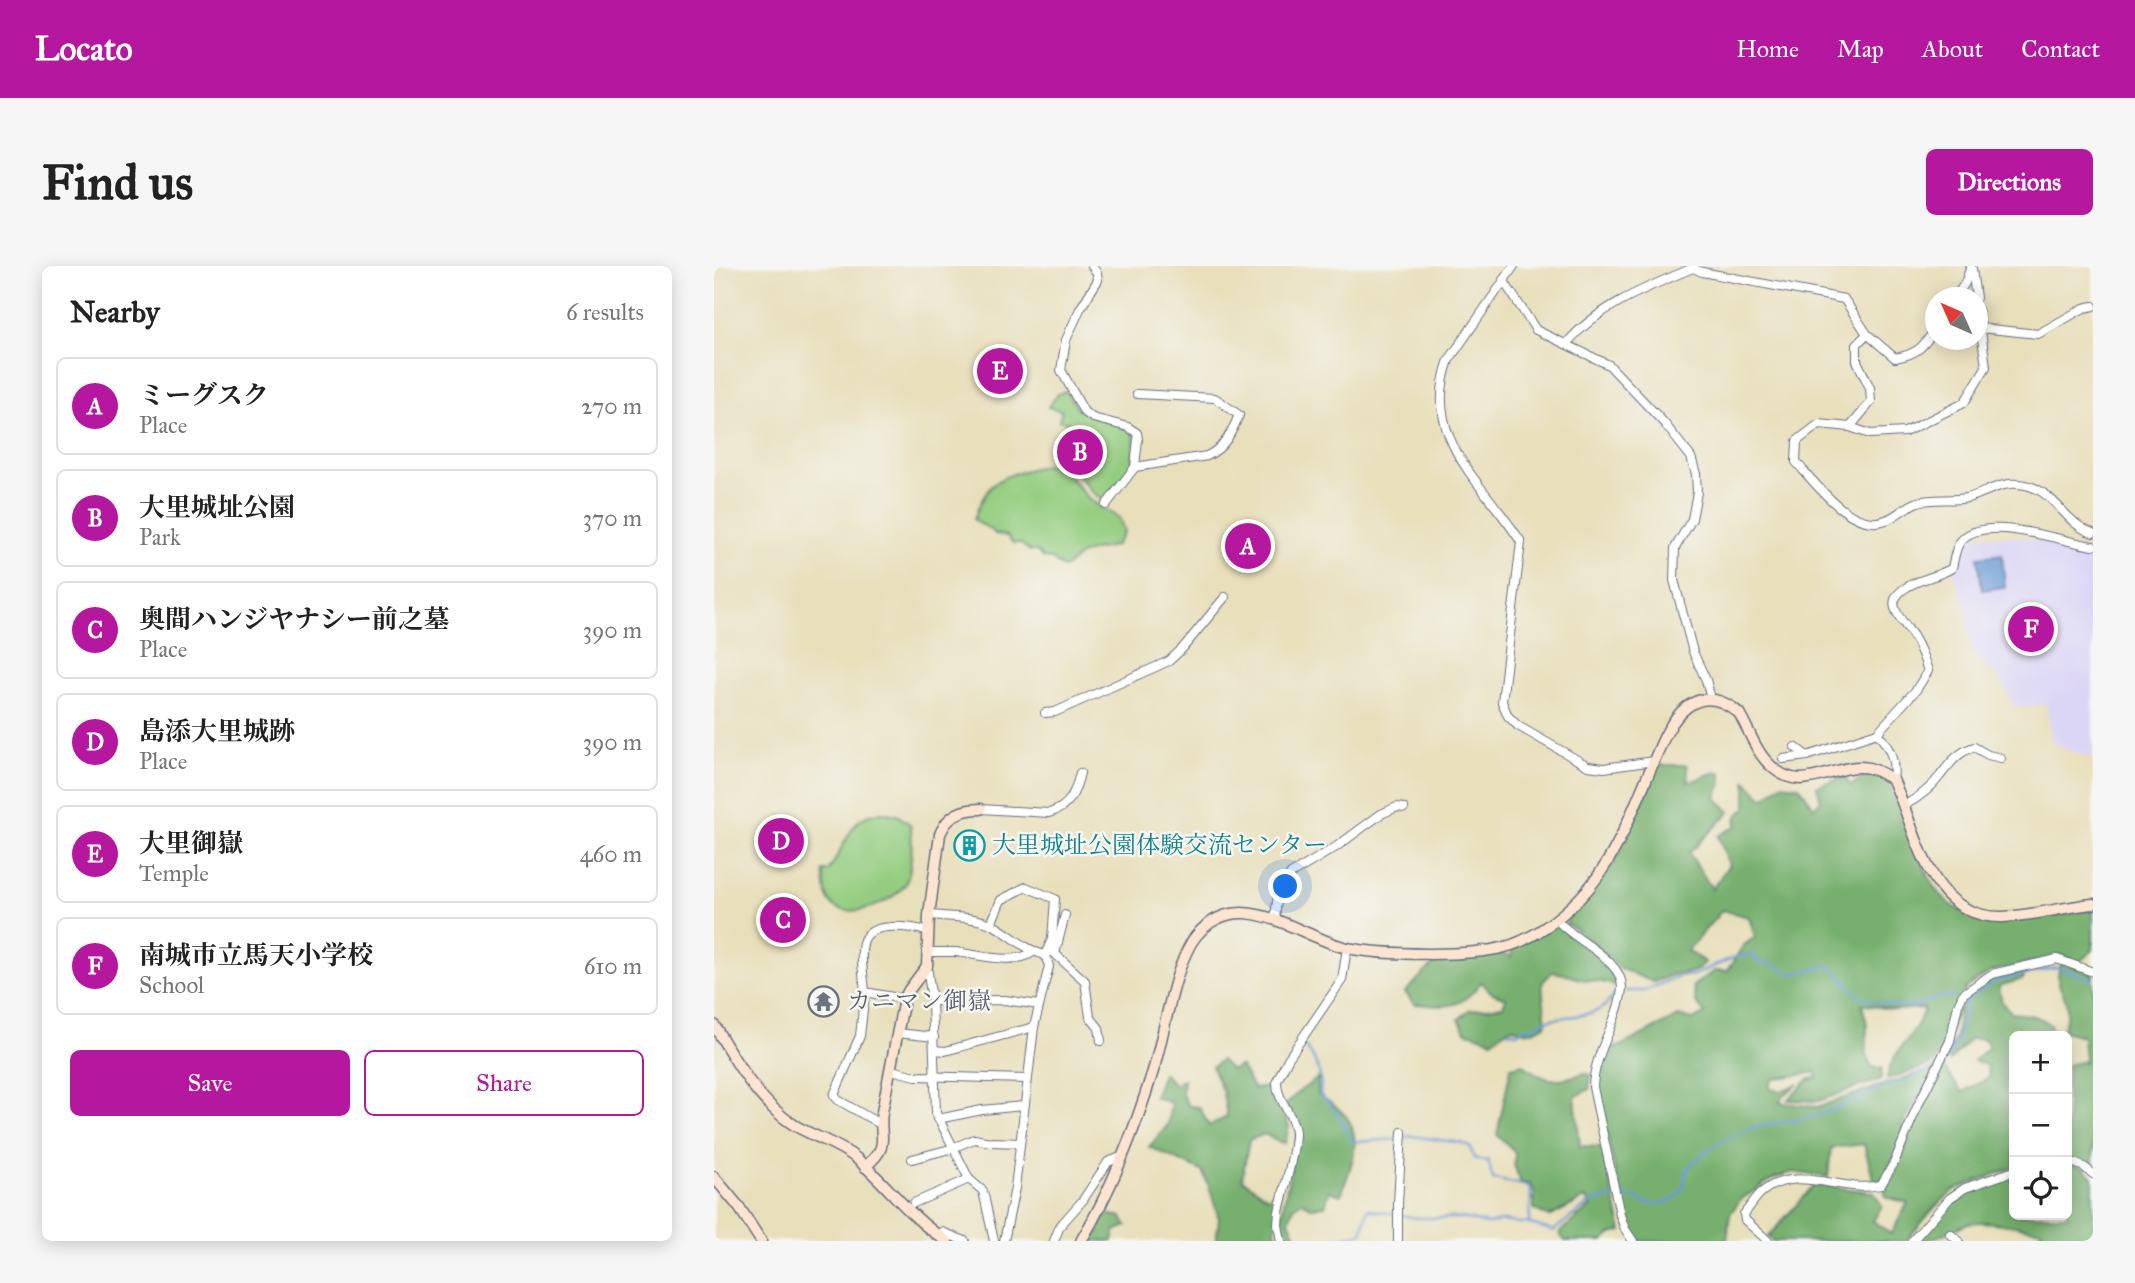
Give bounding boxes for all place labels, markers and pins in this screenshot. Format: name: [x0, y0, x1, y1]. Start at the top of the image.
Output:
pin: E: [977, 345, 1023, 397]
pin: B: [1057, 426, 1103, 478]
pin: A: [1225, 520, 1271, 572]
pin: F: [2008, 603, 2054, 655]
pin: D: [758, 815, 804, 867]
building icon: 大里城址公園体験交流センター: [952, 828, 986, 862]
place label: 大里城址公園体験交流センター: [992, 830, 1327, 860]
pin: C: [760, 894, 806, 946]
temple icon: カニマン御嶽: [807, 984, 841, 1018]
place label: カニマン御嶽: [847, 986, 991, 1016]

